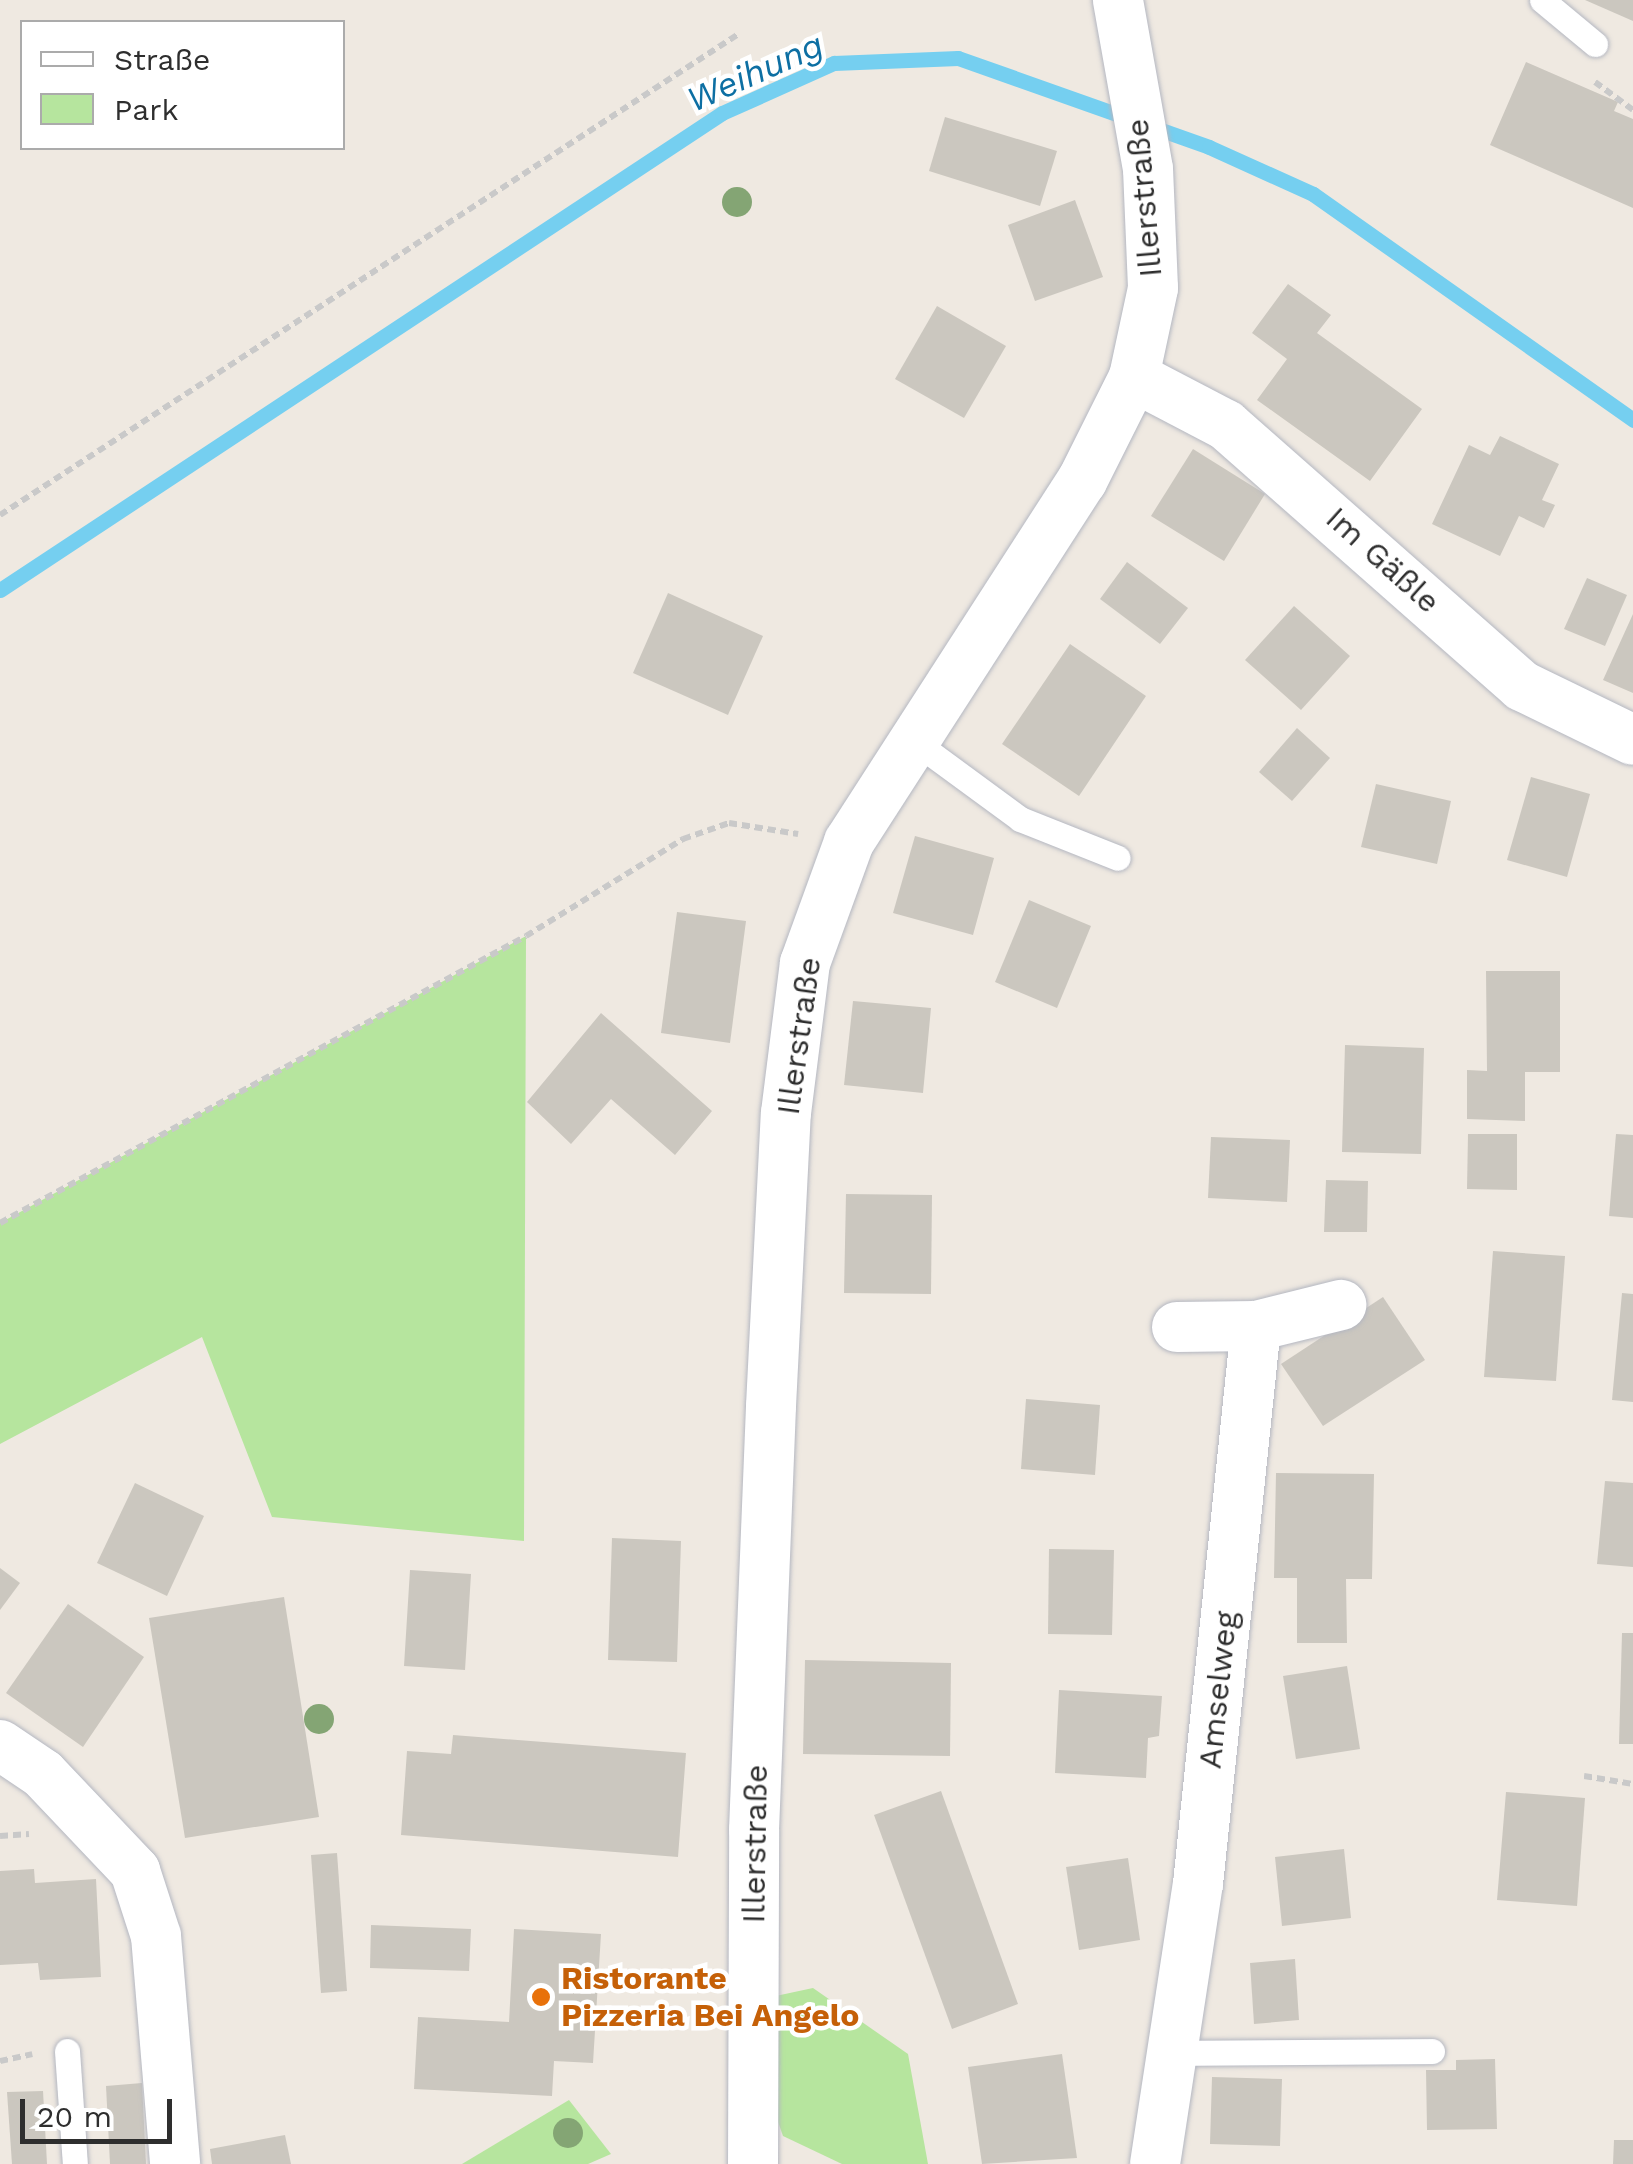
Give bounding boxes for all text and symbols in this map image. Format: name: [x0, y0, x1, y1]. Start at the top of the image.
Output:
legend: [20, 20, 345, 150]
water label: Weihung: [680, 23, 830, 121]
text: Straße: [114, 42, 210, 77]
text: Park: [114, 92, 179, 127]
street label: Illerstraße: [1118, 117, 1170, 279]
street label: Im Gäßle: [1318, 499, 1448, 621]
street label: Illerstraße: [769, 955, 829, 1117]
street label: Amselweg: [1191, 1609, 1245, 1771]
street label: Illerstraße: [734, 1764, 776, 1924]
place label: Ristorante Pizzeria Bei Angelo: [561, 1960, 860, 2035]
marker: Ristorante Pizzeria Bei Angelo: [530, 1986, 552, 2008]
scale bar: [25, 2079, 178, 2141]
text: 20 m: [37, 2099, 112, 2134]

